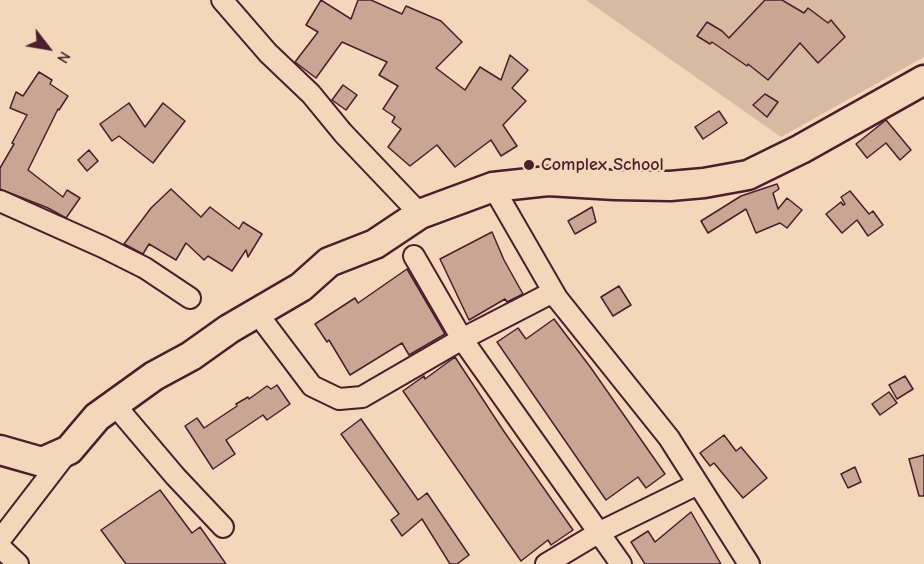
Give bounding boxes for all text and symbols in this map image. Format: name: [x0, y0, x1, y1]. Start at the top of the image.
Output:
north arrow: [18, 18, 78, 78]
text: N: [53, 48, 74, 66]
place label: Complex School: [541, 154, 664, 176]
marker: Complex School: [522, 158, 536, 172]

